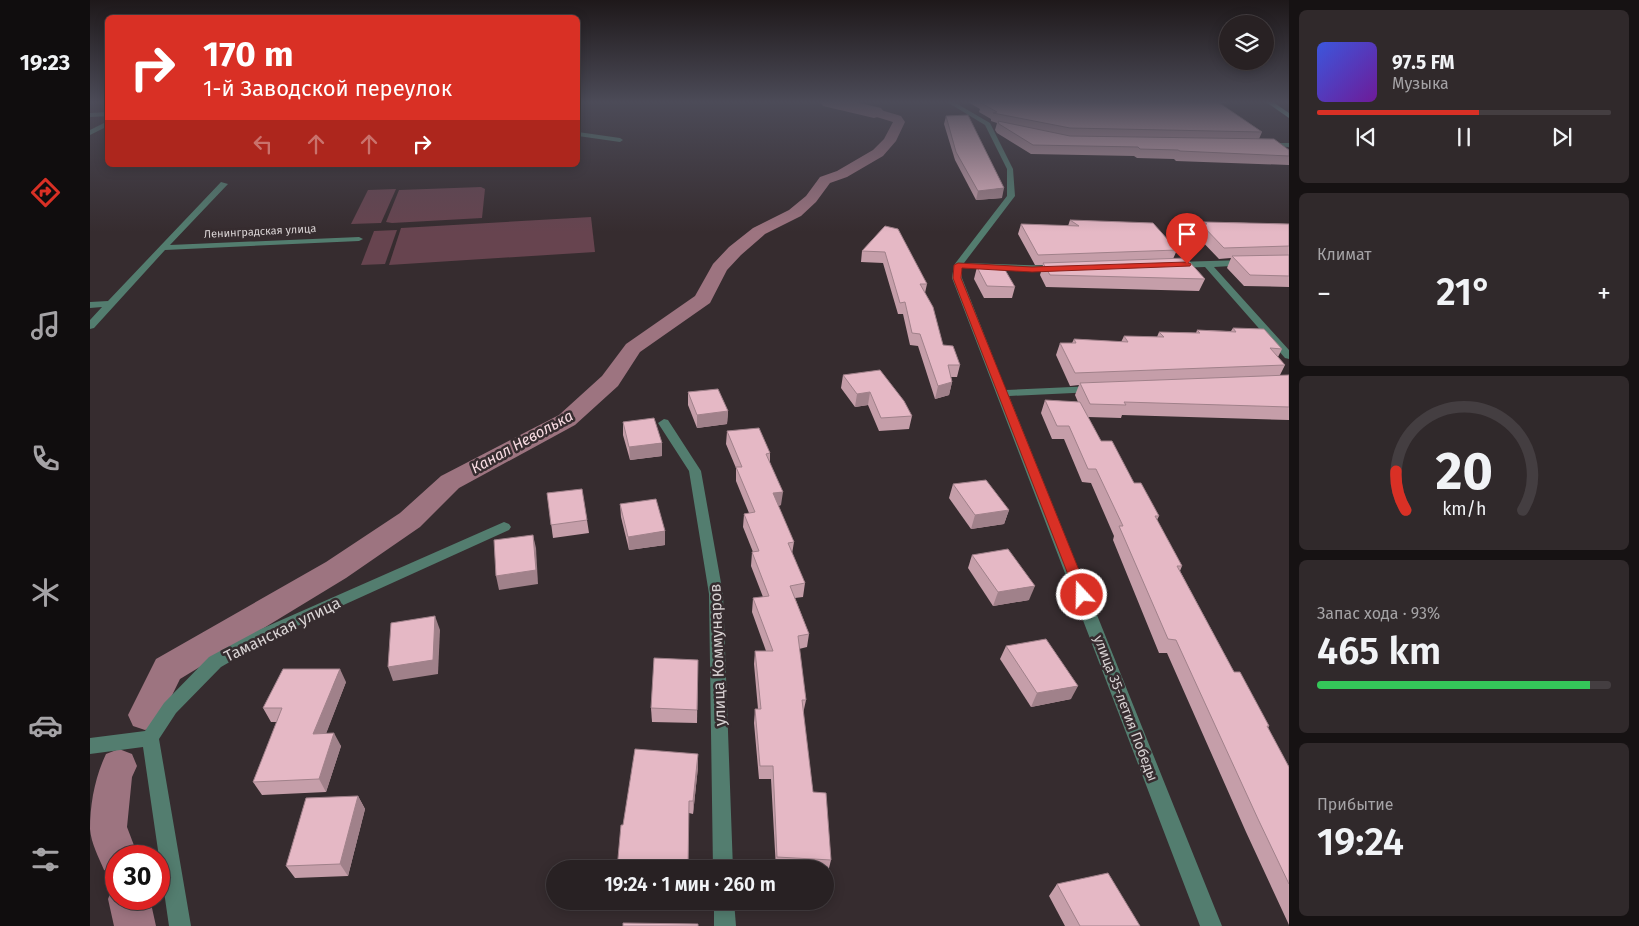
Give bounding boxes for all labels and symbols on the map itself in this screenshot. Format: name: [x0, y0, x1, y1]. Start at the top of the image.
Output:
pin: [1166, 213, 1208, 264]
street label: Ленинградская улица: [203, 222, 317, 241]
water label: Канал Неволька: [468, 407, 576, 477]
position arrow: [1055, 568, 1107, 620]
street label: улица Коммунаров: [706, 583, 729, 727]
street label: Таманская улица: [221, 593, 344, 666]
street label: улица 35-летия Победы: [1090, 633, 1161, 784]
speed limit sign: 30: [105, 845, 170, 910]

